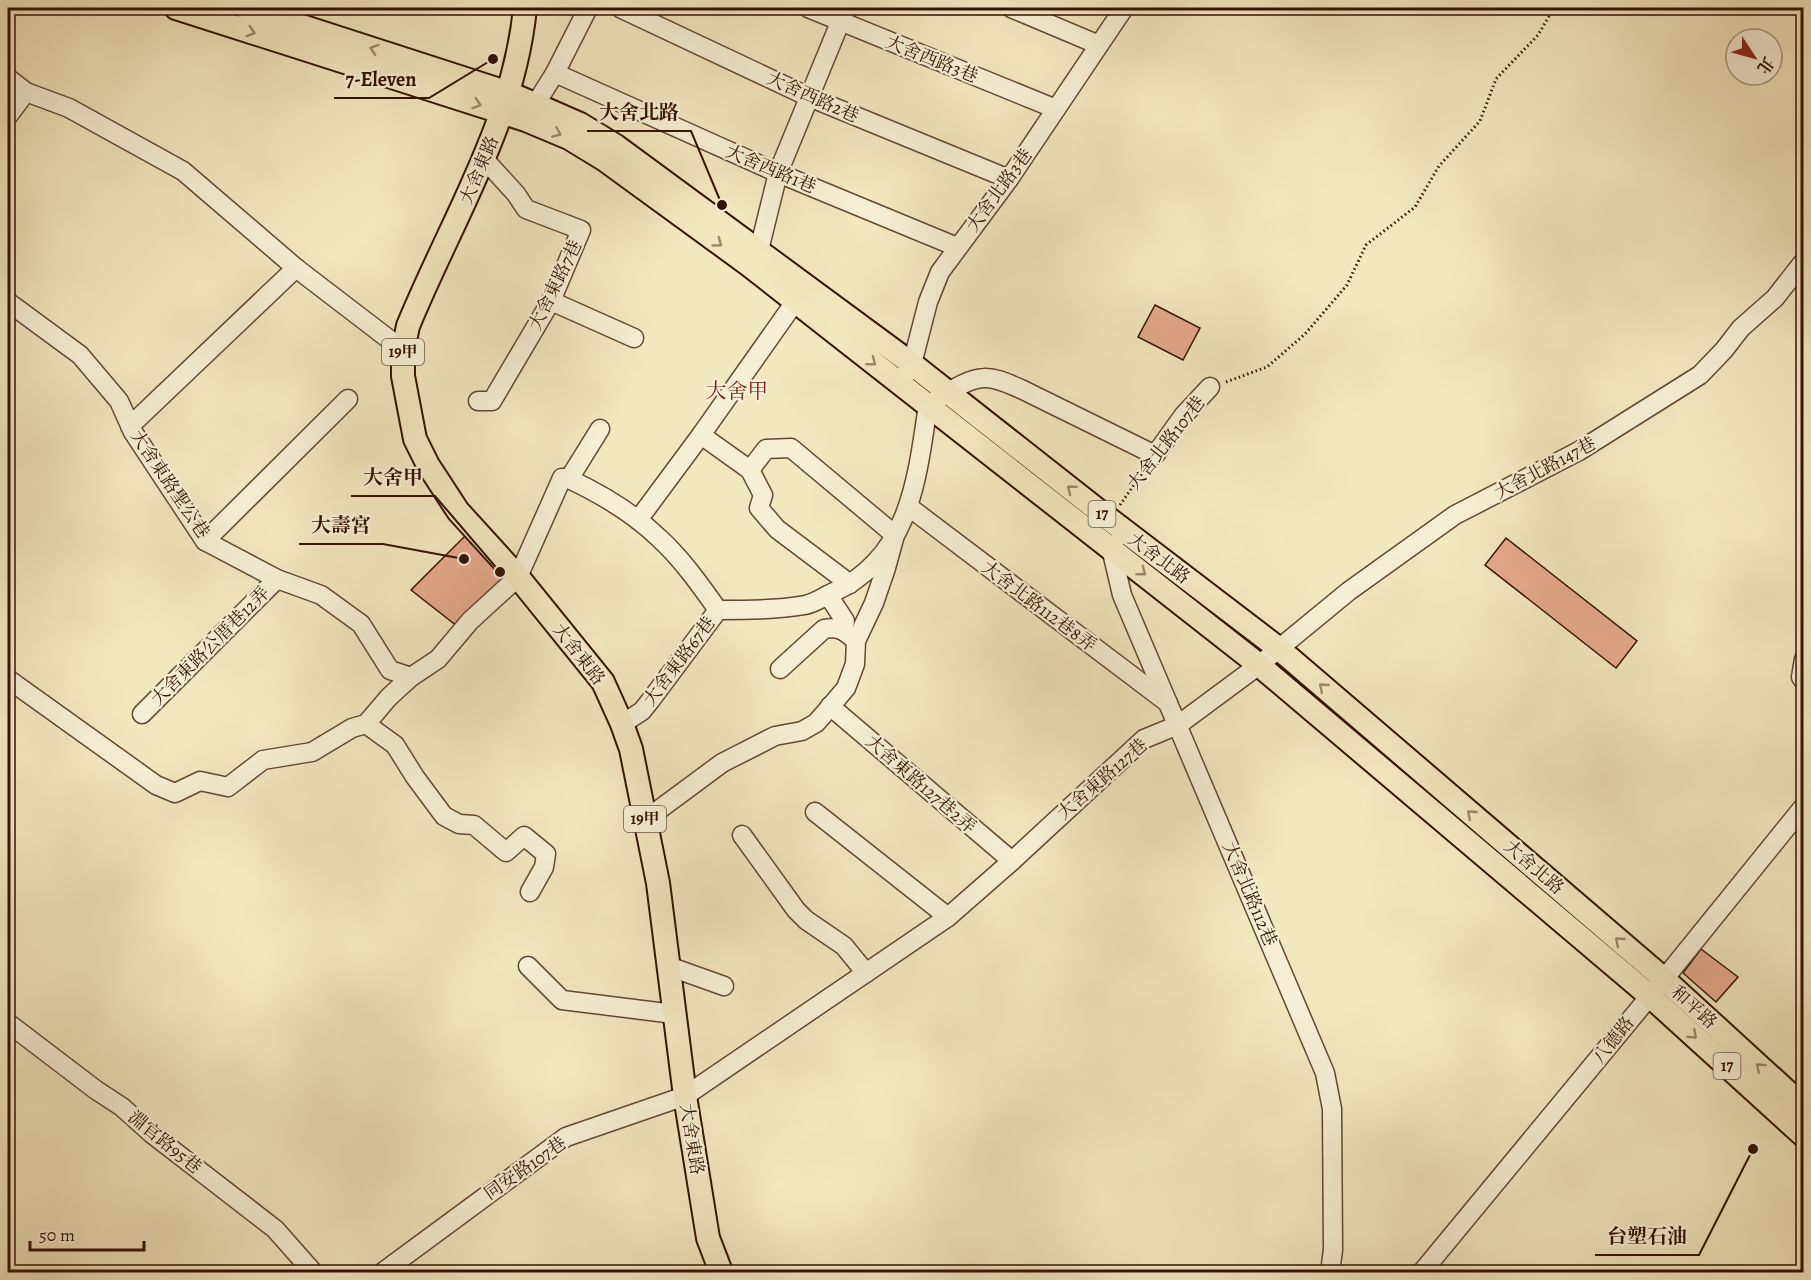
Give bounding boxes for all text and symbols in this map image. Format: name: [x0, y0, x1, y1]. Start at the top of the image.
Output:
one-way arrow: [245, 25, 256, 37]
north arrow: [1724, 27, 1784, 87]
street label: 大舍西路3巷: [882, 30, 982, 88]
one-way arrow: [369, 43, 380, 56]
text: 北: [1752, 52, 1779, 78]
callout: 7-Eleven: [334, 60, 429, 98]
text: 7-Eleven: [345, 66, 417, 93]
street label: 大舍西路2巷: [763, 66, 863, 128]
callout: 大舍北路: [587, 93, 691, 131]
one-way arrow: [471, 97, 482, 109]
text: 大舍北路: [599, 99, 679, 126]
one-way arrow: [551, 126, 562, 138]
street label: 大舍東路: [454, 132, 504, 208]
street label: 大舍西路1巷: [722, 139, 820, 199]
street label: 大舍北路3巷: [961, 144, 1037, 236]
street label: 大舍東路7巷: [523, 236, 587, 334]
one-way arrow: [711, 236, 722, 247]
road number: 19甲: [382, 339, 424, 365]
one-way arrow: [866, 354, 877, 365]
district label: 大舍甲: [706, 377, 769, 405]
street label: 大舍北路107巷: [1122, 391, 1210, 495]
street label: 大舍東路聖公巷: [125, 425, 215, 543]
street label: 大舍北路147巷: [1490, 431, 1600, 505]
callout: 大舍甲: [351, 458, 435, 496]
text: 大舍甲: [363, 464, 423, 491]
one-way arrow: [1066, 486, 1077, 497]
road number: 17: [1088, 501, 1116, 527]
callout: 大壽宮: [299, 506, 383, 544]
text: 大壽宮: [311, 512, 371, 539]
street label: 大舍北路: [1123, 527, 1195, 589]
street label: 大舍北路112巷8弄: [977, 555, 1101, 657]
one-way arrow: [1135, 565, 1146, 576]
street label: 大舍東路公厝巷12弄: [145, 581, 275, 711]
street label: 大舍東路67巷: [638, 611, 720, 711]
street label: 大舍東路: [547, 618, 611, 690]
one-way arrow: [1319, 683, 1330, 694]
street label: 大舍東路127巷2弄: [861, 729, 981, 839]
street label: 大舍東路127巷: [1052, 733, 1152, 825]
road number: 19甲: [624, 806, 666, 832]
one-way arrow: [1467, 810, 1478, 821]
street label: 大舍北路: [1499, 834, 1569, 900]
street label: 大舍北路112巷: [1217, 838, 1283, 950]
one-way arrow: [1615, 937, 1626, 948]
street label: 和平路: [1666, 980, 1722, 1034]
street label: 八德路: [1587, 1011, 1639, 1069]
one-way arrow: [1686, 1028, 1697, 1039]
road number: 17: [1714, 1053, 1740, 1079]
one-way arrow: [1757, 1063, 1767, 1074]
street label: 大舍東路: [675, 1102, 709, 1176]
street label: 淵官路95巷: [123, 1105, 207, 1179]
street label: 同安路107巷: [479, 1131, 571, 1205]
scale bar: [30, 1214, 144, 1252]
callout: 台塑石油: [1595, 1217, 1699, 1255]
text: 50 m: [39, 1223, 75, 1247]
text: 台塑石油: [1607, 1223, 1687, 1250]

